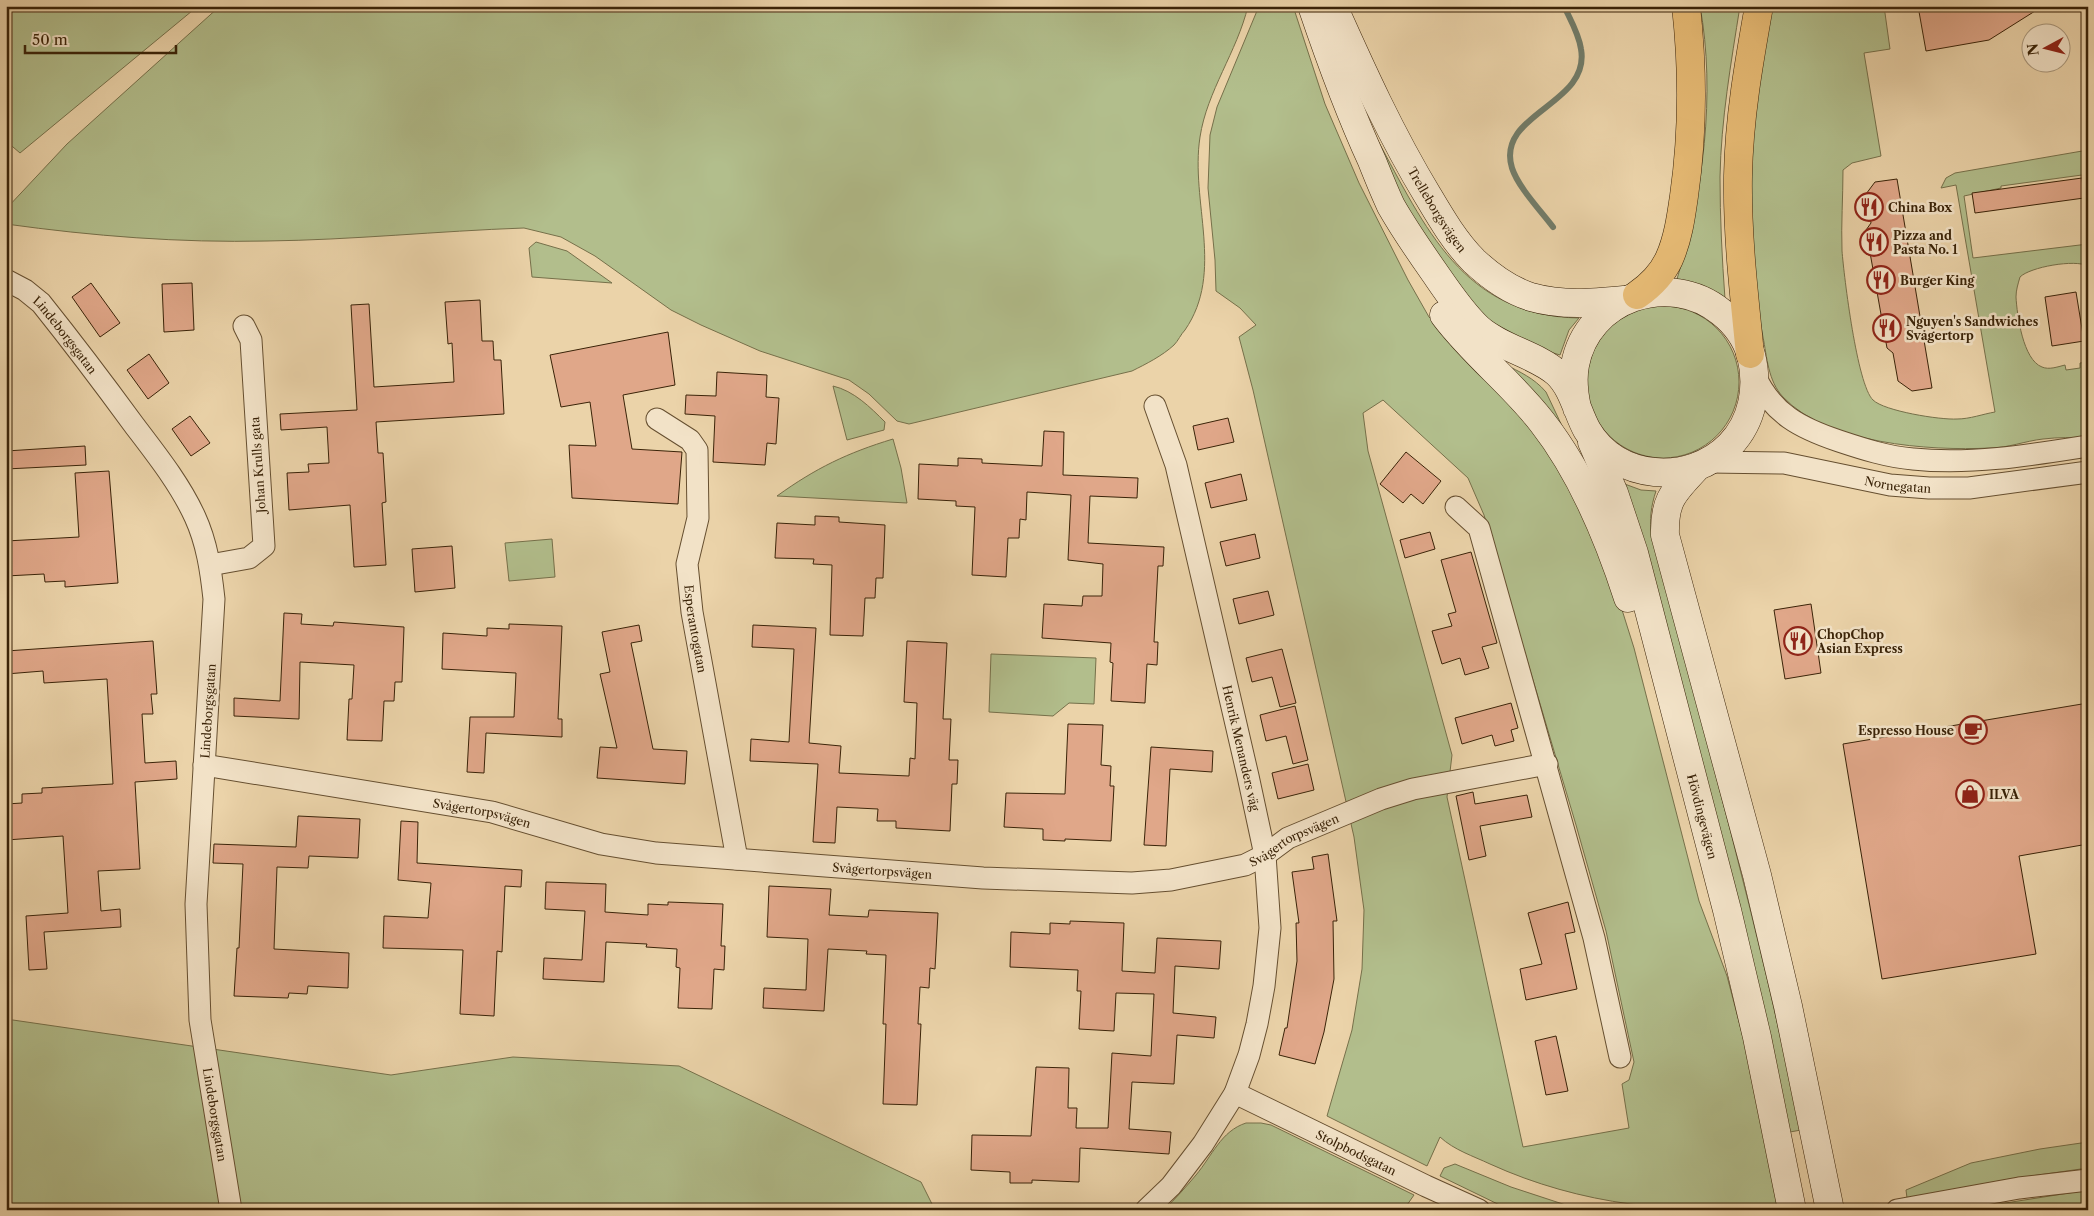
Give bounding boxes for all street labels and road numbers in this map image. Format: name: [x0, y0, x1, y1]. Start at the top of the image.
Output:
street label: Trelleborgsvägen: [1405, 164, 1470, 255]
street label: Lindeborgsgatan: [30, 292, 101, 377]
street label: Johan Krulls gata: [247, 416, 269, 516]
street label: Nornegatan: [1863, 472, 1932, 496]
street label: Esperantogatan: [682, 584, 710, 674]
street label: Lindeborgsgatan: [197, 663, 219, 759]
street label: Henrik Menanders väg: [1219, 684, 1263, 813]
street label: Hövdingevägen: [1684, 772, 1721, 861]
street label: Svågertorpsvägen: [432, 795, 533, 831]
street label: Svågertorpsvägen: [1246, 810, 1341, 869]
street label: Svågertorpsvägen: [832, 859, 933, 882]
street label: Lindeborgsgatan: [200, 1066, 231, 1163]
street label: Stolpbodsgatan: [1314, 1126, 1400, 1178]

